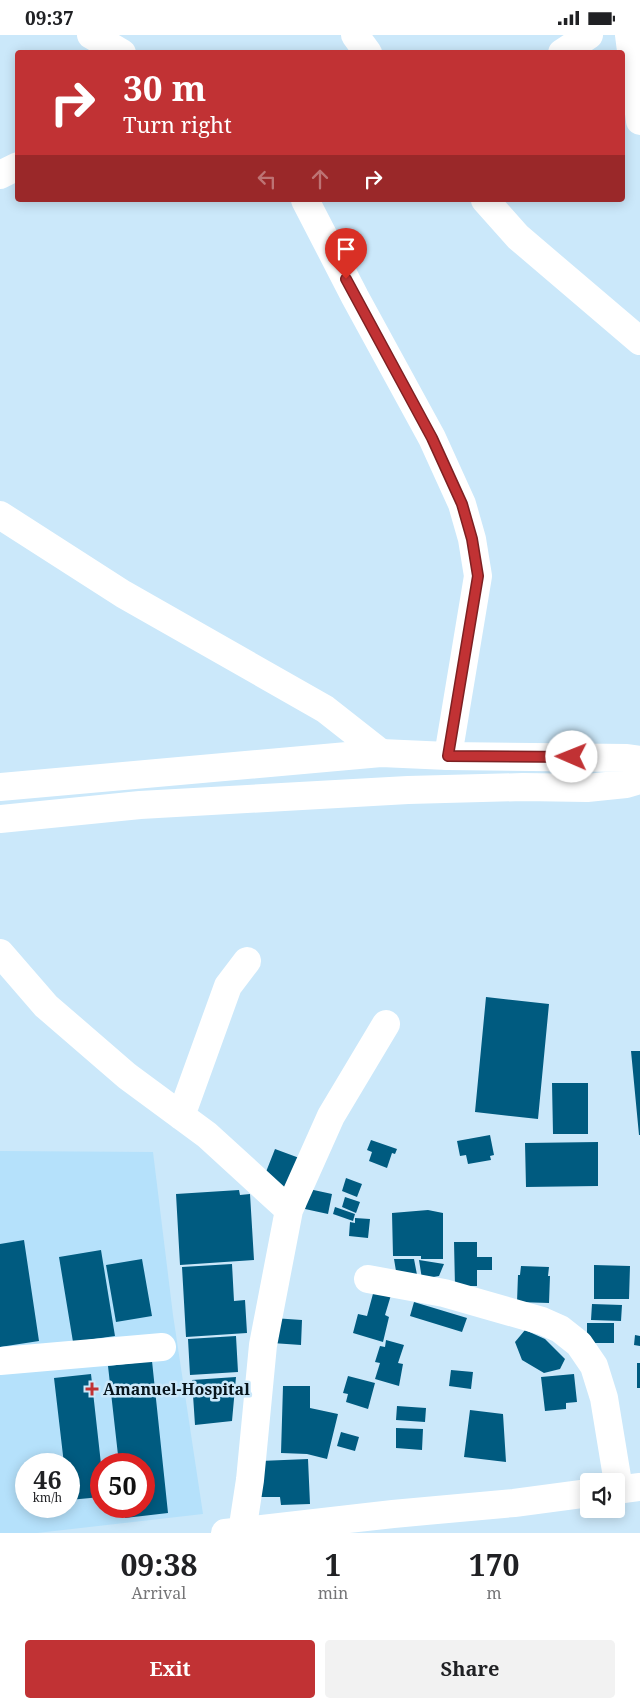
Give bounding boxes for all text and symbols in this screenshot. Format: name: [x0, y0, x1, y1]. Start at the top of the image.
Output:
text: 09:37: [25, 5, 74, 31]
text: 30 m: [123, 64, 206, 111]
icon: right: [40, 70, 105, 135]
text: Turn right: [123, 109, 232, 139]
icon: left: [253, 165, 281, 193]
icon: ahead: [306, 165, 334, 193]
icon: right: [359, 165, 387, 193]
pin: [325, 228, 367, 279]
icon: arrive: [332, 235, 360, 263]
position arrow: [545, 730, 597, 782]
place label: Amanuel-Hospital: [103, 1378, 250, 1400]
marker: Amanuel-Hospital: [85, 1382, 99, 1396]
speed limit sign: 50: [90, 1453, 155, 1518]
text: 46: [33, 1462, 62, 1496]
map controls: [580, 1473, 625, 1518]
button: sound: [580, 1473, 625, 1518]
text: km/h: [33, 1489, 62, 1506]
text: 09:38: [120, 1544, 197, 1585]
text: 1: [325, 1544, 341, 1585]
text: 170: [469, 1544, 520, 1585]
text: Arrival: [132, 1582, 186, 1604]
text: min: [318, 1582, 348, 1604]
text: m: [487, 1582, 502, 1604]
button: Exit: [25, 1640, 315, 1698]
button: Share: [325, 1640, 615, 1698]

